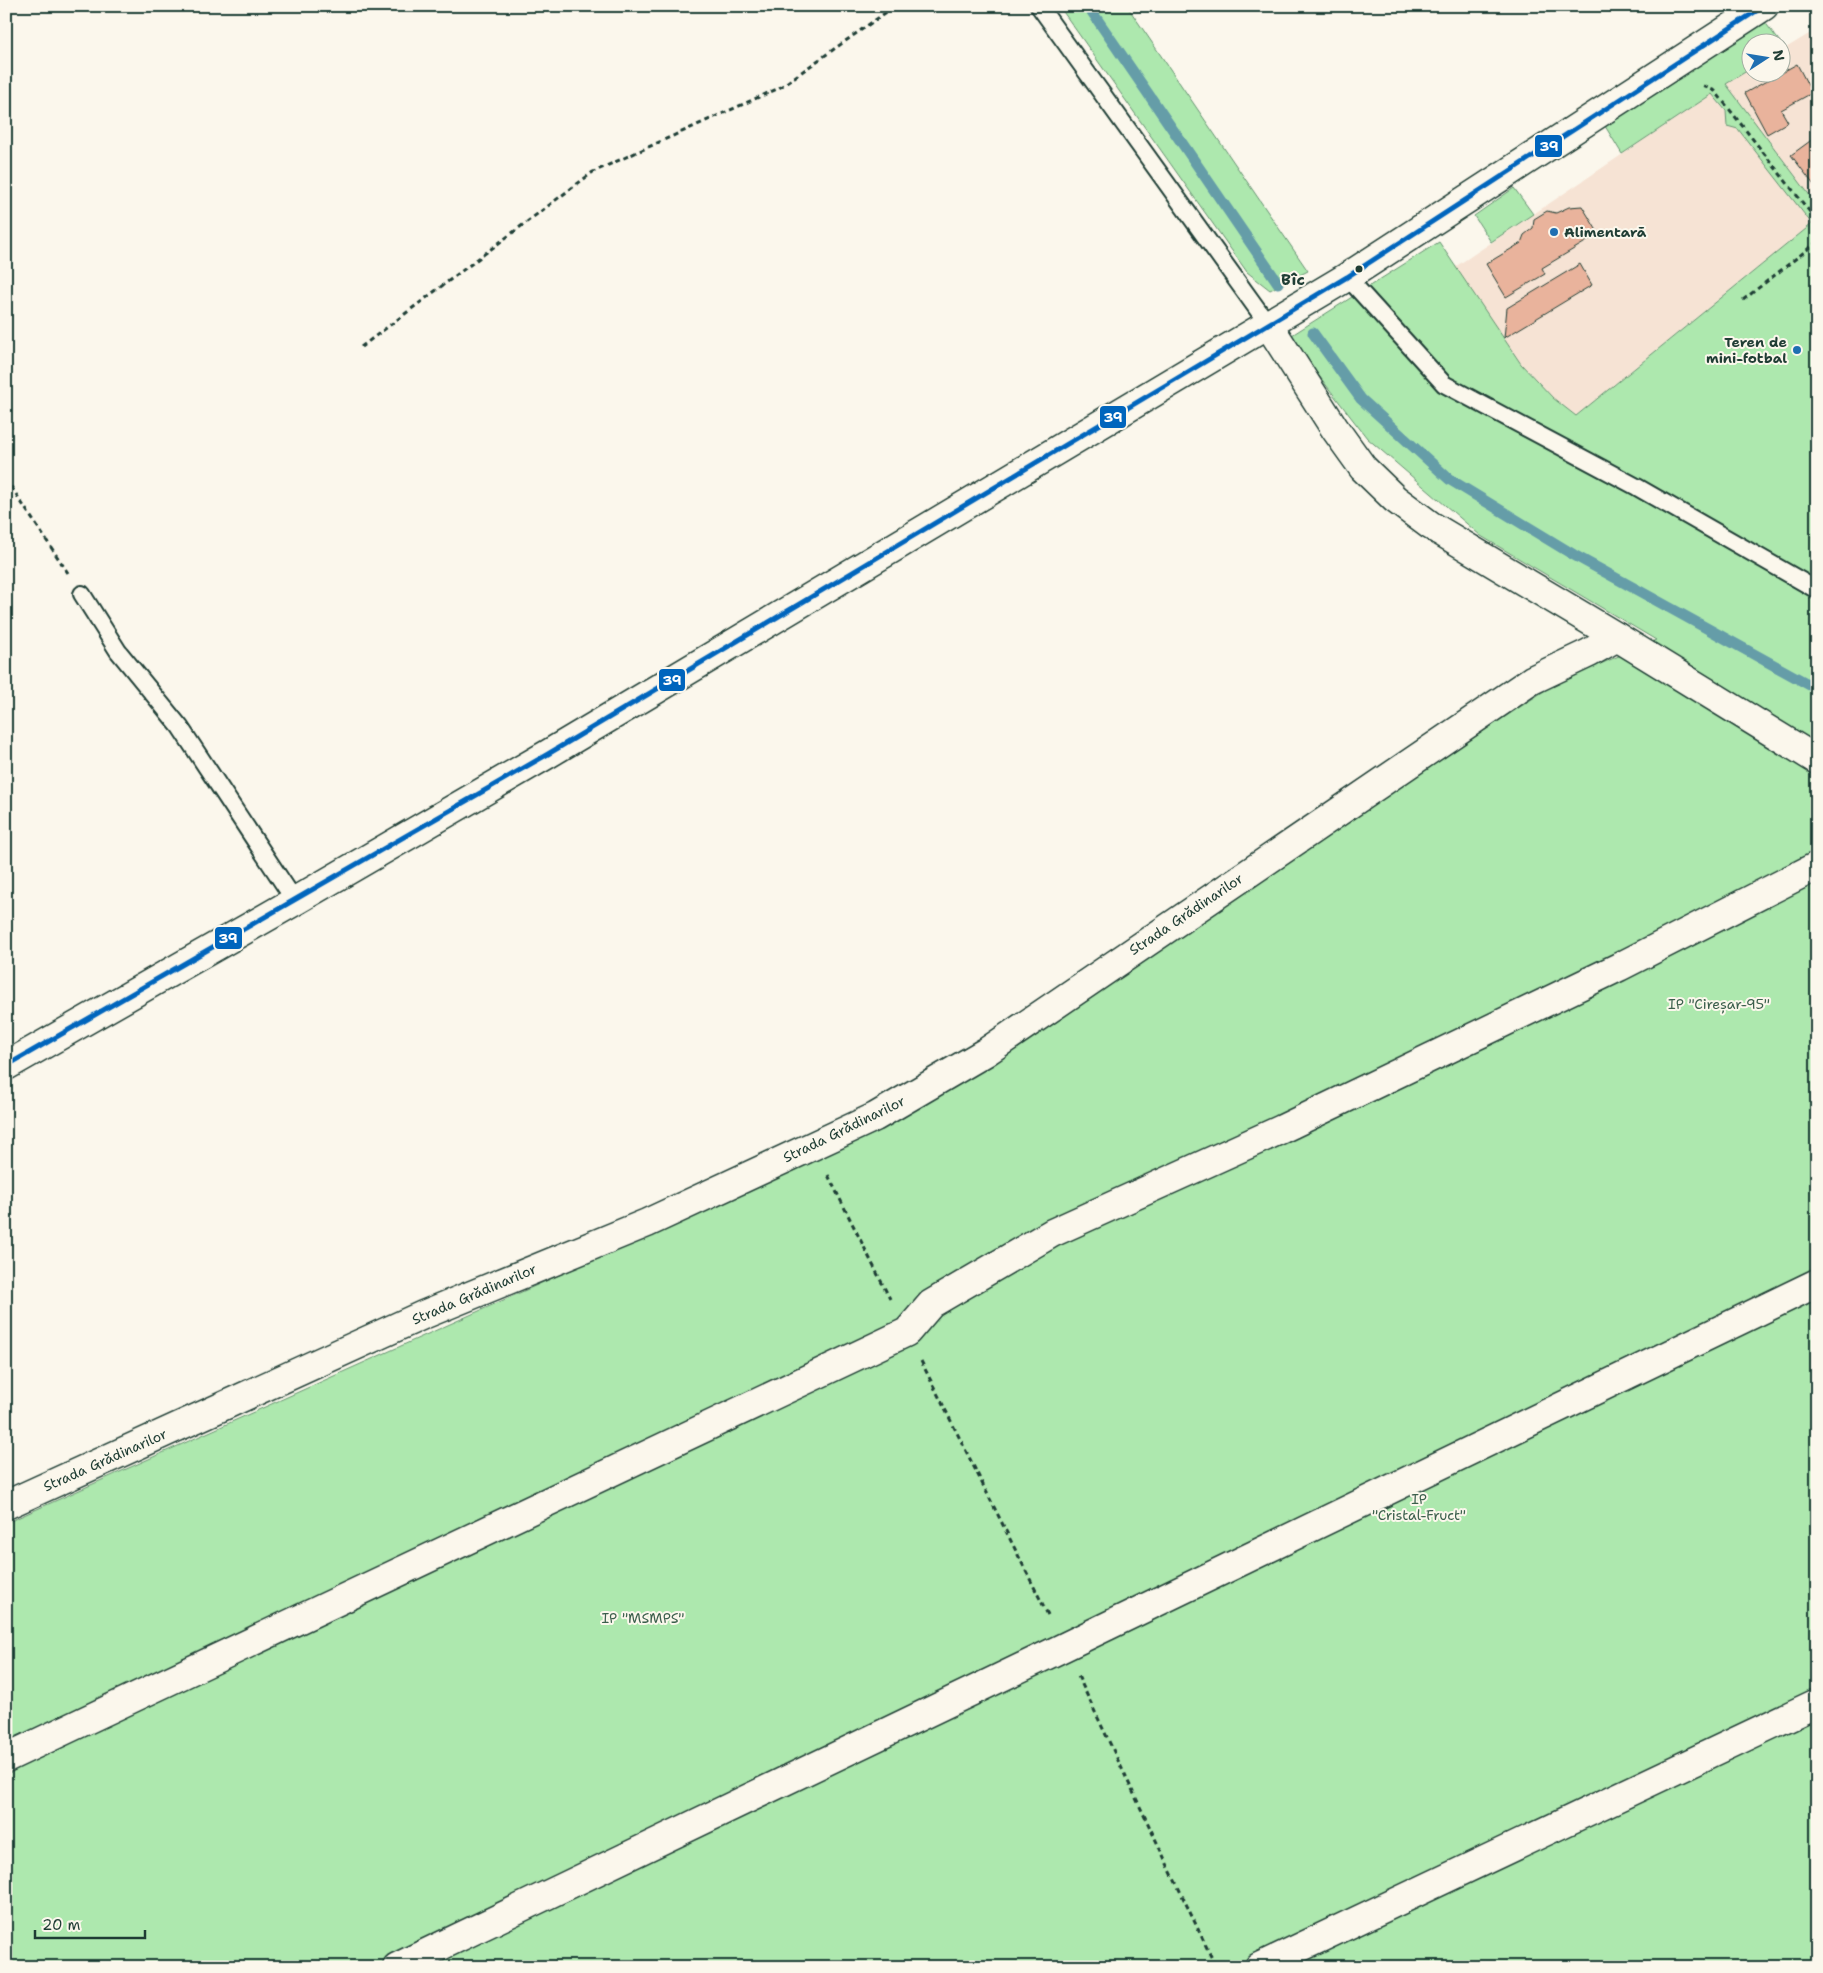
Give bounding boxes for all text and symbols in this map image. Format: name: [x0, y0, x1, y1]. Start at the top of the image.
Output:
north arrow: [1740, 32, 1790, 82]
text: N: [1769, 48, 1789, 63]
line badge: 39: [1534, 134, 1563, 158]
text: 39: [1539, 137, 1559, 155]
place label: Alimentară: [1564, 223, 1647, 241]
marker: Alimentară: [1548, 226, 1560, 238]
unlabelled marker: [1354, 264, 1364, 274]
district label: Bîc: [1281, 269, 1305, 290]
place label: Teren de mini-fotbal: [1706, 333, 1787, 367]
marker: Teren de mini-fotbal: [1791, 344, 1803, 356]
line badge: 39: [1099, 405, 1127, 429]
text: 39: [1103, 408, 1123, 426]
line badge: 39: [658, 668, 686, 692]
text: 39: [662, 671, 682, 689]
street label: Strada Grădinarilor: [1126, 869, 1247, 959]
line badge: 39: [214, 926, 243, 950]
text: 39: [218, 929, 238, 947]
park label: IP "Cireșar-95": [1668, 995, 1770, 1014]
street label: Strada Grădinarilor: [780, 1091, 908, 1166]
street label: Strada Grădinarilor: [409, 1259, 539, 1328]
street label: Strada Grădinarilor: [40, 1424, 170, 1495]
park label: IP "Cristal-Fruct": [1372, 1490, 1466, 1524]
park label: IP "MSMPS": [602, 1609, 684, 1627]
scale bar: [35, 1908, 145, 1940]
text: 20 m: [42, 1915, 81, 1935]

